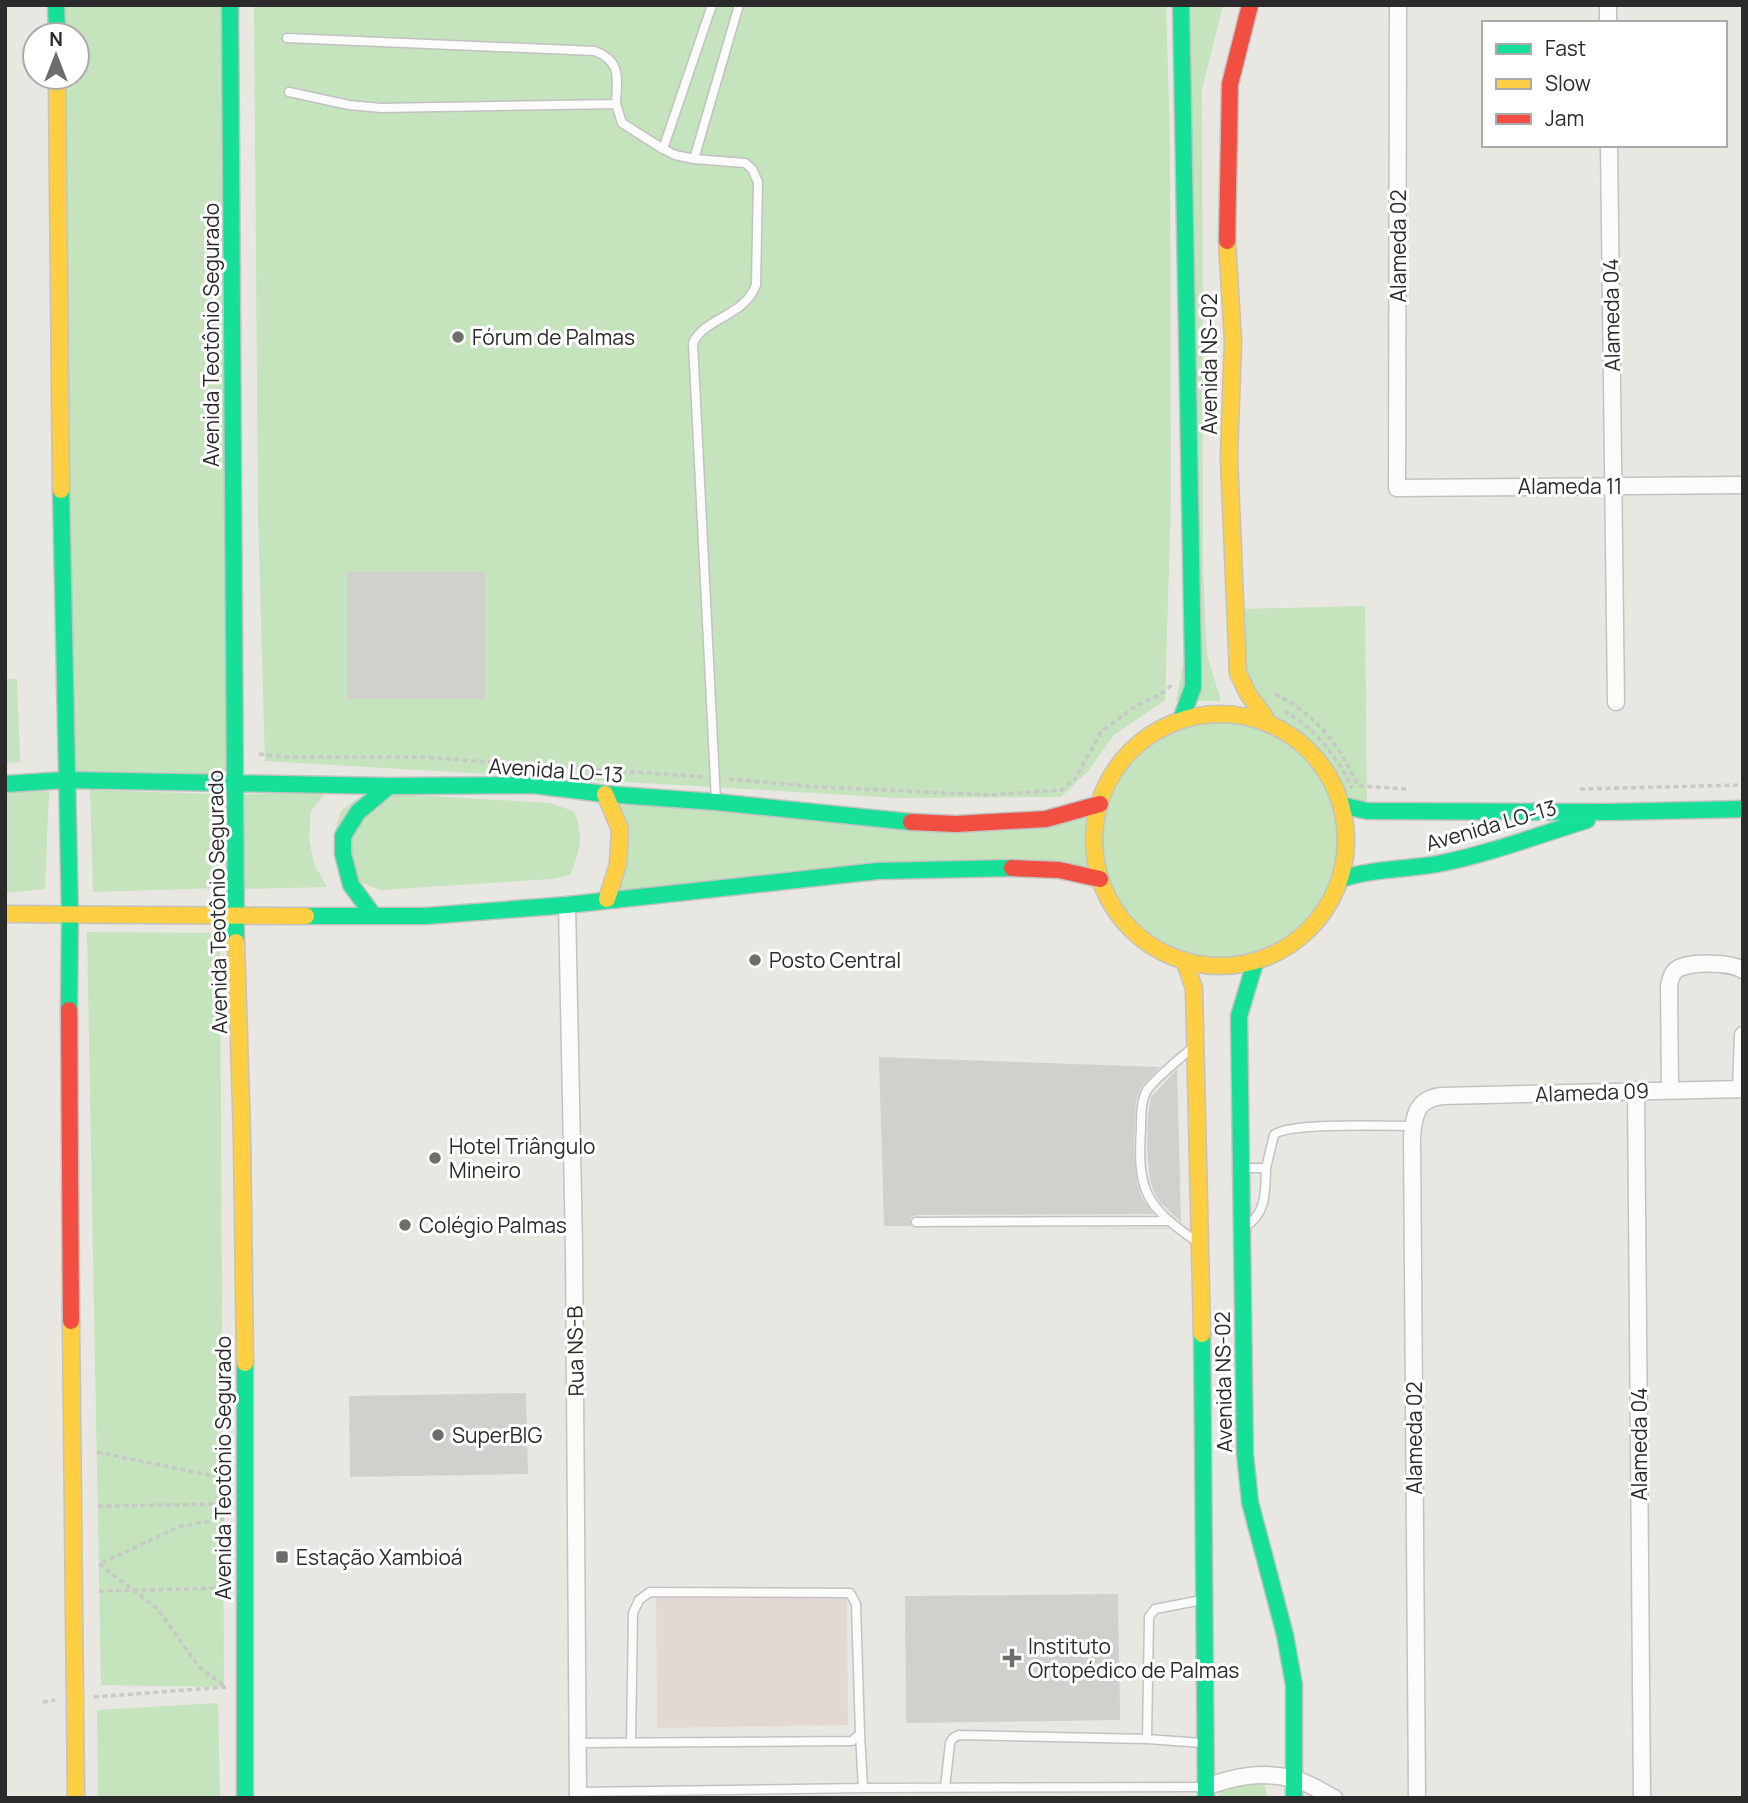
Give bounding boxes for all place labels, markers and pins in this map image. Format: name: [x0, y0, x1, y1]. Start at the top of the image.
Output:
place label: Fórum de Palmas: [472, 323, 635, 351]
marker: Fórum de Palmas: [450, 329, 466, 345]
place label: Posto Central: [769, 946, 901, 974]
marker: Posto Central: [747, 952, 763, 968]
place label: Hotel Triângulo Mineiro: [449, 1132, 596, 1184]
marker: Hotel Triângulo Mineiro: [427, 1150, 443, 1166]
place label: Colégio Palmas: [419, 1211, 567, 1239]
marker: Colégio Palmas: [397, 1217, 413, 1233]
place label: SuperBIG: [452, 1421, 542, 1449]
marker: SuperBIG: [430, 1427, 446, 1443]
place label: Estação Xambioá: [296, 1543, 463, 1571]
marker: Estação Xambioá: [274, 1549, 290, 1565]
place label: Instituto Ortopédico de Palmas: [1028, 1632, 1239, 1684]
marker: Instituto Ortopédico de Palmas: [1002, 1648, 1022, 1668]

